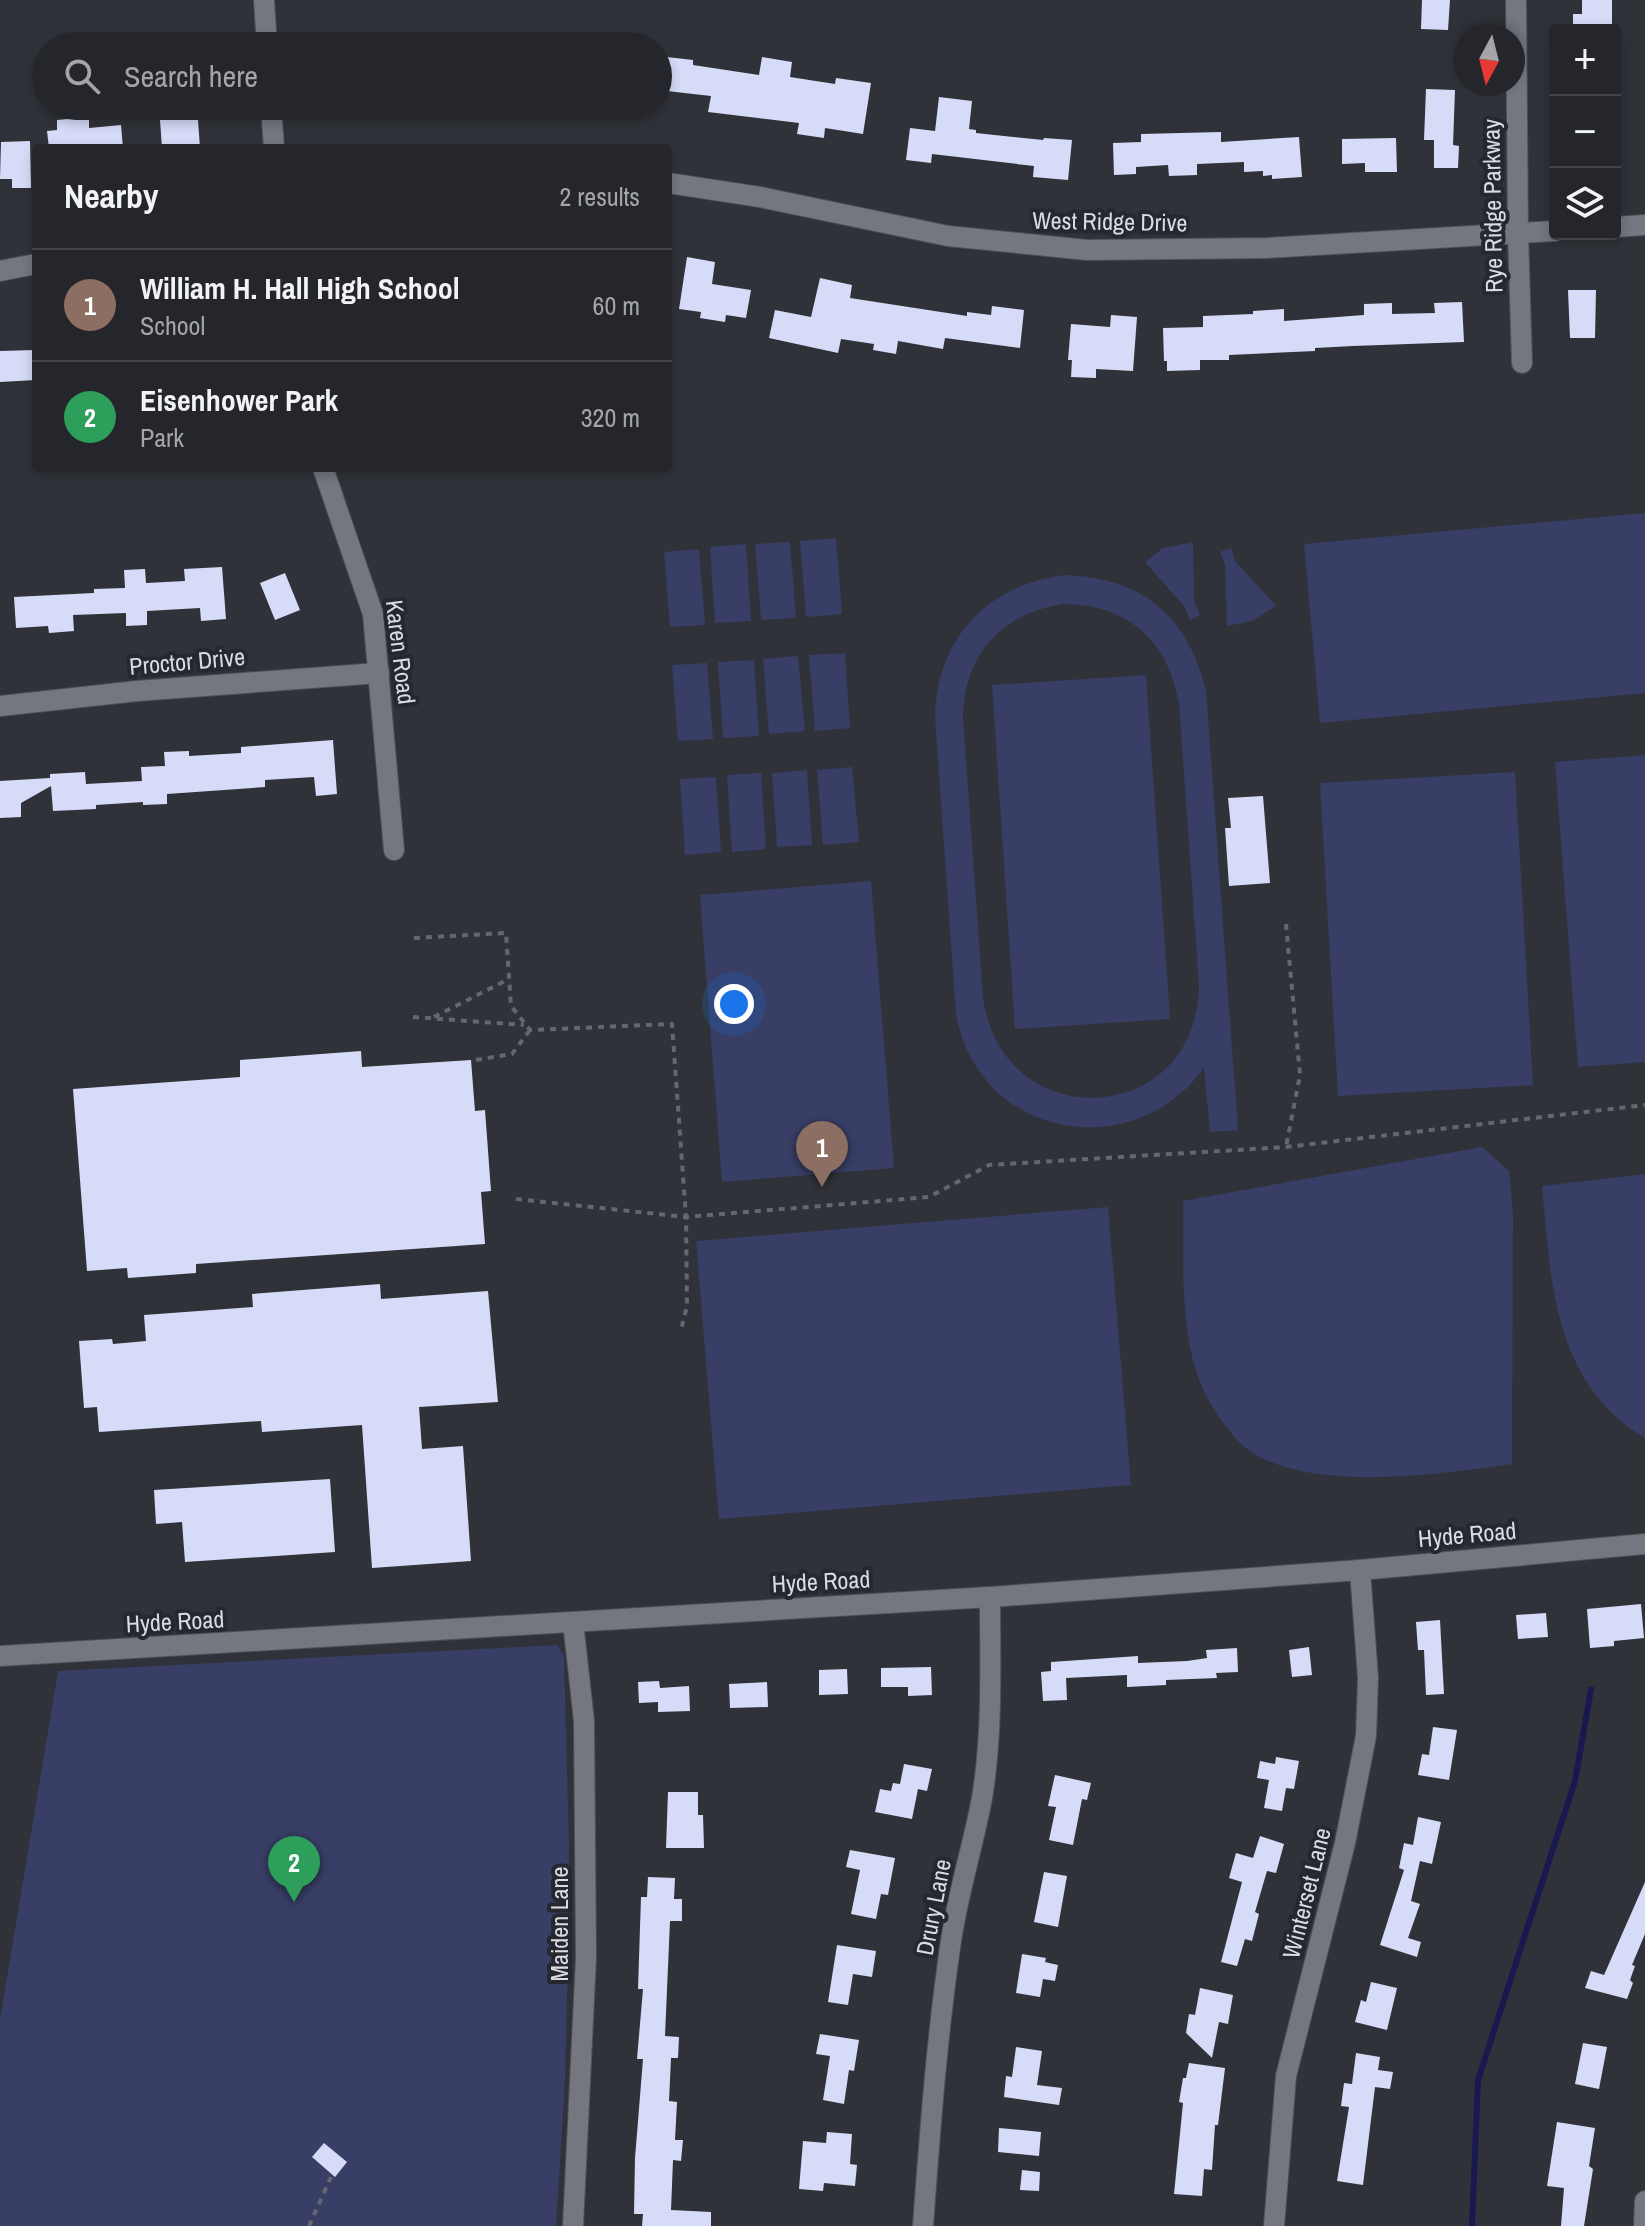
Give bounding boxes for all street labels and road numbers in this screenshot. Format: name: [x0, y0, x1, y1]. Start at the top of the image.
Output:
street label: Rye Ridge Parkway: [1474, 119, 1510, 293]
street label: West Ridge Drive: [1032, 204, 1188, 238]
street label: Karen Road: [379, 598, 423, 706]
street label: Proctor Drive: [128, 640, 246, 682]
street label: Hyde Road: [1417, 1514, 1517, 1554]
street label: Hyde Road: [771, 1562, 871, 1600]
street label: Hyde Road: [125, 1602, 225, 1640]
street label: Winterset Lane: [1274, 1824, 1338, 1962]
street label: Drury Lane: [908, 1856, 958, 1958]
street label: Maiden Lane: [543, 1867, 575, 1981]

